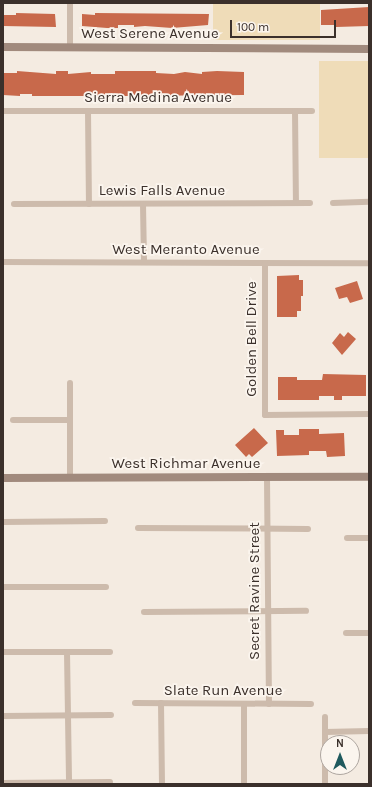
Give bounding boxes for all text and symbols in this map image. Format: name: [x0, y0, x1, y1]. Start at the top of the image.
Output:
scale bar: [232, 12, 338, 38]
text: 100 m: [237, 20, 269, 34]
street label: West Serene Avenue: [81, 25, 219, 43]
street label: Sierra Medina Avenue: [84, 89, 232, 107]
street label: Lewis Falls Avenue: [99, 182, 225, 200]
street label: West Meranto Avenue: [112, 241, 260, 259]
street label: Golden Bell Drive: [243, 281, 261, 397]
street label: West Richmar Avenue: [112, 455, 260, 473]
street label: Secret Ravine Street: [246, 522, 264, 660]
street label: Slate Run Avenue: [164, 682, 282, 700]
north arrow: [320, 735, 360, 775]
text: N: [336, 737, 344, 750]

